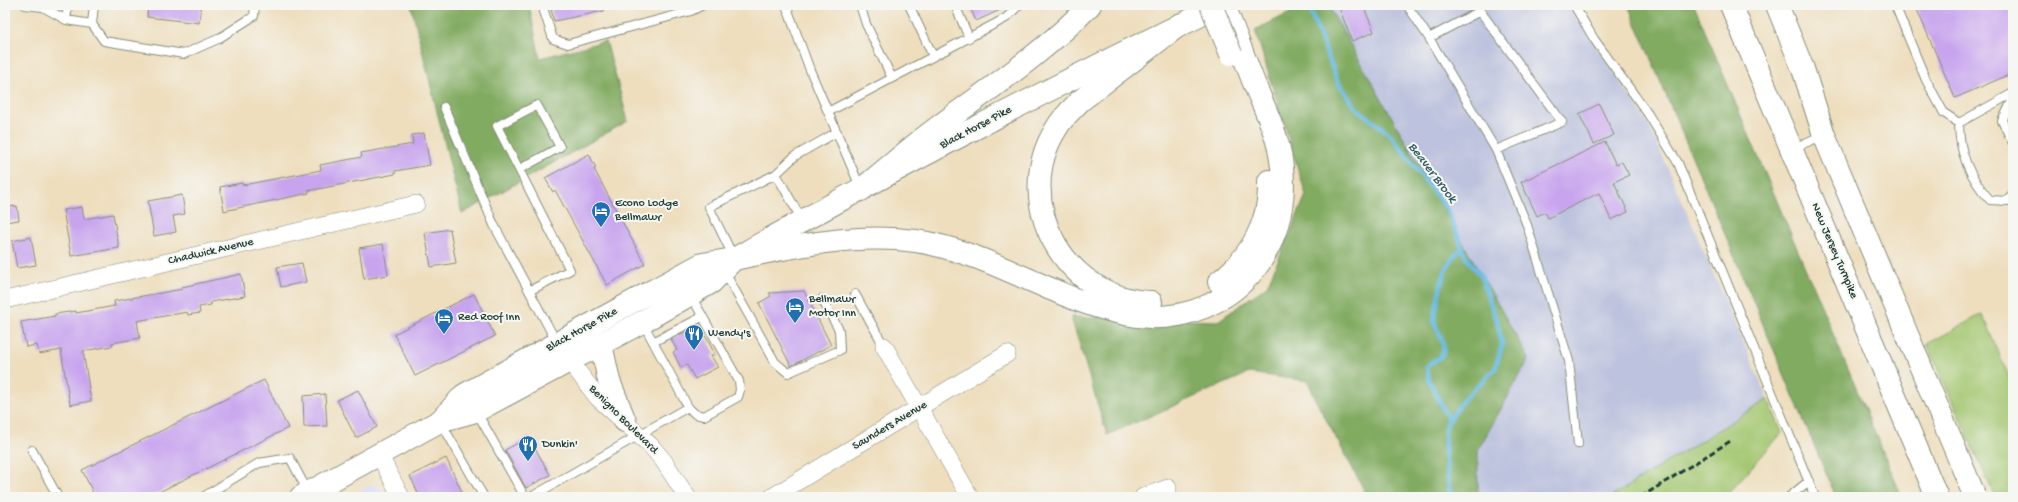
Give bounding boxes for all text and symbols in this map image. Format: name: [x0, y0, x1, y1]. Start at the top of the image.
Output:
street label: Black Horse Pike: [937, 103, 1015, 153]
water label: Beaver Brook: [1405, 140, 1460, 207]
place label: Econo Lodge Bellmawr: [614, 197, 679, 225]
hotel icon: Econo Lodge Bellmawr: [590, 200, 612, 228]
street label: New Jersey Turnpike: [1808, 201, 1861, 302]
street label: Chadwick Avenue: [167, 235, 256, 269]
place label: Bellmawr Motor Inn: [808, 293, 857, 321]
hotel icon: Bellmawr Motor Inn: [784, 296, 806, 324]
street label: Black Horse Pike: [543, 304, 621, 356]
hotel icon: Red Roof Inn: [433, 307, 455, 335]
place label: Red Roof Inn: [458, 311, 520, 325]
restaurant icon: Wendy's: [683, 323, 705, 351]
place label: Wendy's: [708, 327, 751, 341]
street label: Benigno Boulevard: [585, 382, 661, 458]
street label: Saunders Avenue: [850, 398, 930, 454]
restaurant icon: Dunkin': [517, 434, 539, 462]
place label: Dunkin': [541, 438, 578, 452]

